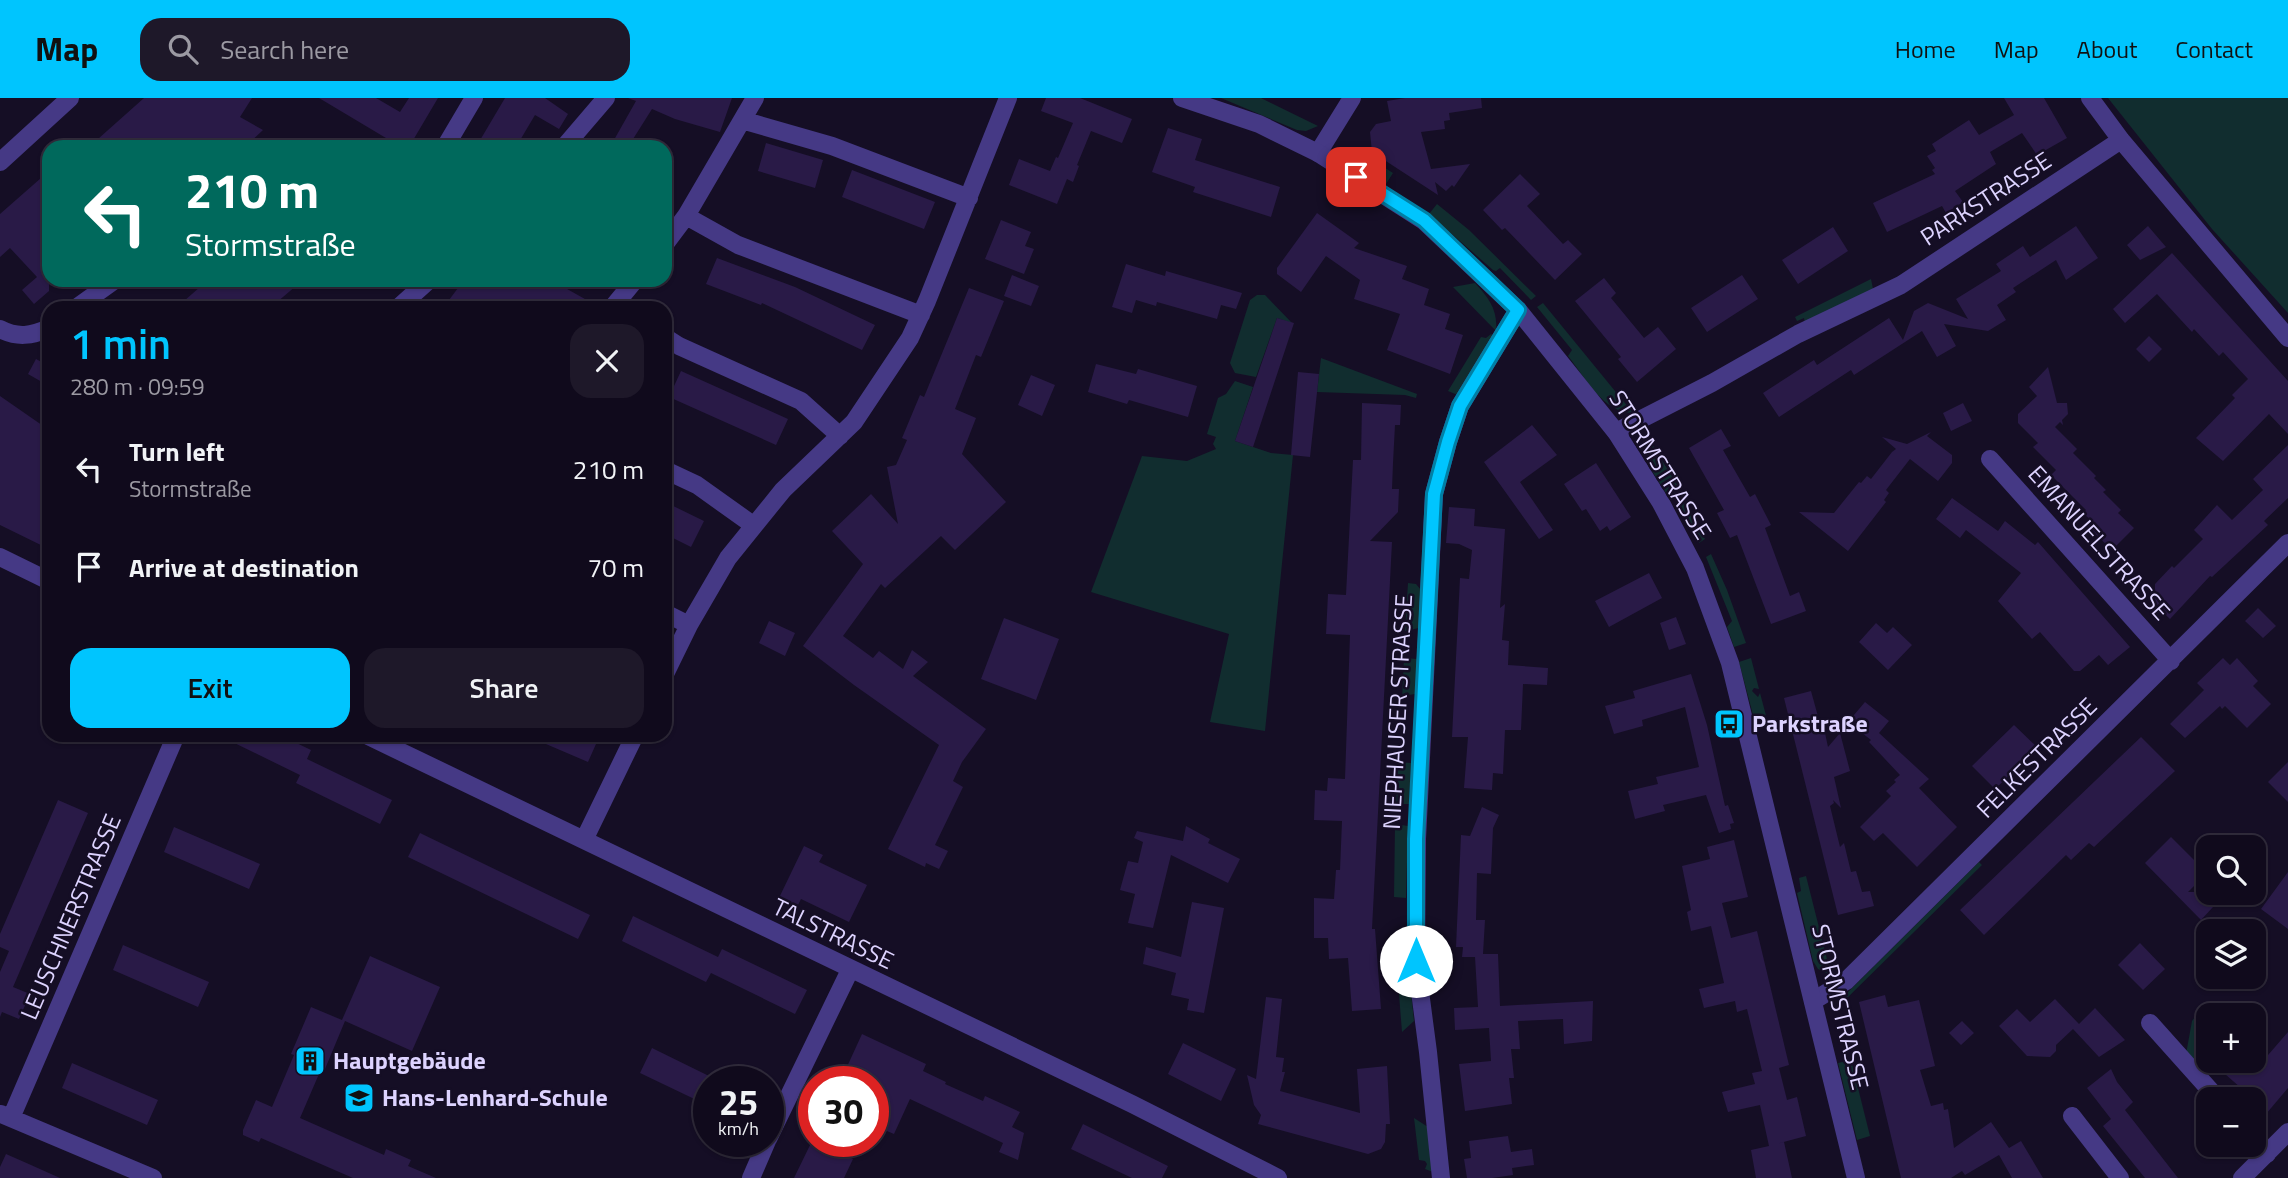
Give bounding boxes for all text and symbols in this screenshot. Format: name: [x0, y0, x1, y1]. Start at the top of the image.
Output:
search box: [140, 18, 630, 81]
text: Map: [35, 24, 98, 74]
icon: search: [164, 30, 202, 68]
text: Search here: [220, 30, 349, 69]
text: Home: [1895, 31, 1956, 67]
text: Map: [1994, 31, 2039, 67]
text: About: [2077, 31, 2137, 67]
text: Contact: [2175, 31, 2253, 67]
street label: PARKSTRASSE: [1913, 142, 2058, 254]
pin: [1326, 147, 1386, 207]
text: 210 m: [185, 152, 319, 227]
icon: arrive: [1337, 158, 1375, 196]
icon: left: [70, 168, 161, 259]
text: Stormstraße: [185, 220, 356, 268]
text: 1 min: [70, 311, 171, 375]
button: close: [570, 324, 644, 398]
text: 280 m · 09:59: [70, 369, 205, 404]
street label: STORMSTRASSE: [1601, 383, 1721, 546]
text: Turn left: [129, 432, 224, 471]
icon: left: [70, 450, 108, 488]
text: 210 m: [573, 450, 644, 489]
street label: EMANUELSTRASSE: [2020, 457, 2179, 628]
text: Stormstraße: [129, 471, 252, 506]
icon: arrive: [70, 548, 108, 586]
text: Arrive at destination: [129, 548, 359, 587]
text: 70 m: [587, 548, 644, 587]
street label: NIEPHAUSER STRASSE: [1373, 593, 1421, 830]
button: Exit: [70, 648, 350, 728]
button: Share: [364, 648, 644, 728]
street label: FELKESTRASSE: [1968, 689, 2105, 826]
place label: Parkstraße: [1752, 705, 1868, 741]
bus stop icon: Parkstraße: [1712, 707, 1746, 741]
street label: LEUSCHNERSTRASSE: [10, 808, 130, 1025]
map controls: [2196, 835, 2266, 1157]
button: search: [2196, 835, 2266, 905]
street label: TALSTRASSE: [767, 888, 900, 978]
button: layers: [2196, 919, 2266, 989]
street label: STORMSTRASSE: [1803, 920, 1879, 1093]
position arrow: [1379, 924, 1453, 998]
button: +: [2196, 1003, 2266, 1073]
place label: Hauptgebäude: [333, 1042, 486, 1078]
building icon: Hauptgebäude: [293, 1044, 327, 1078]
speed limit sign: 30: [798, 1066, 889, 1157]
text: 25: [719, 1075, 758, 1129]
place label: Hans-Lenhard-Schule: [382, 1079, 608, 1115]
school or university icon: Hans-Lenhard-Schule: [342, 1081, 376, 1115]
button: −: [2196, 1087, 2266, 1157]
text: km/h: [718, 1115, 759, 1142]

